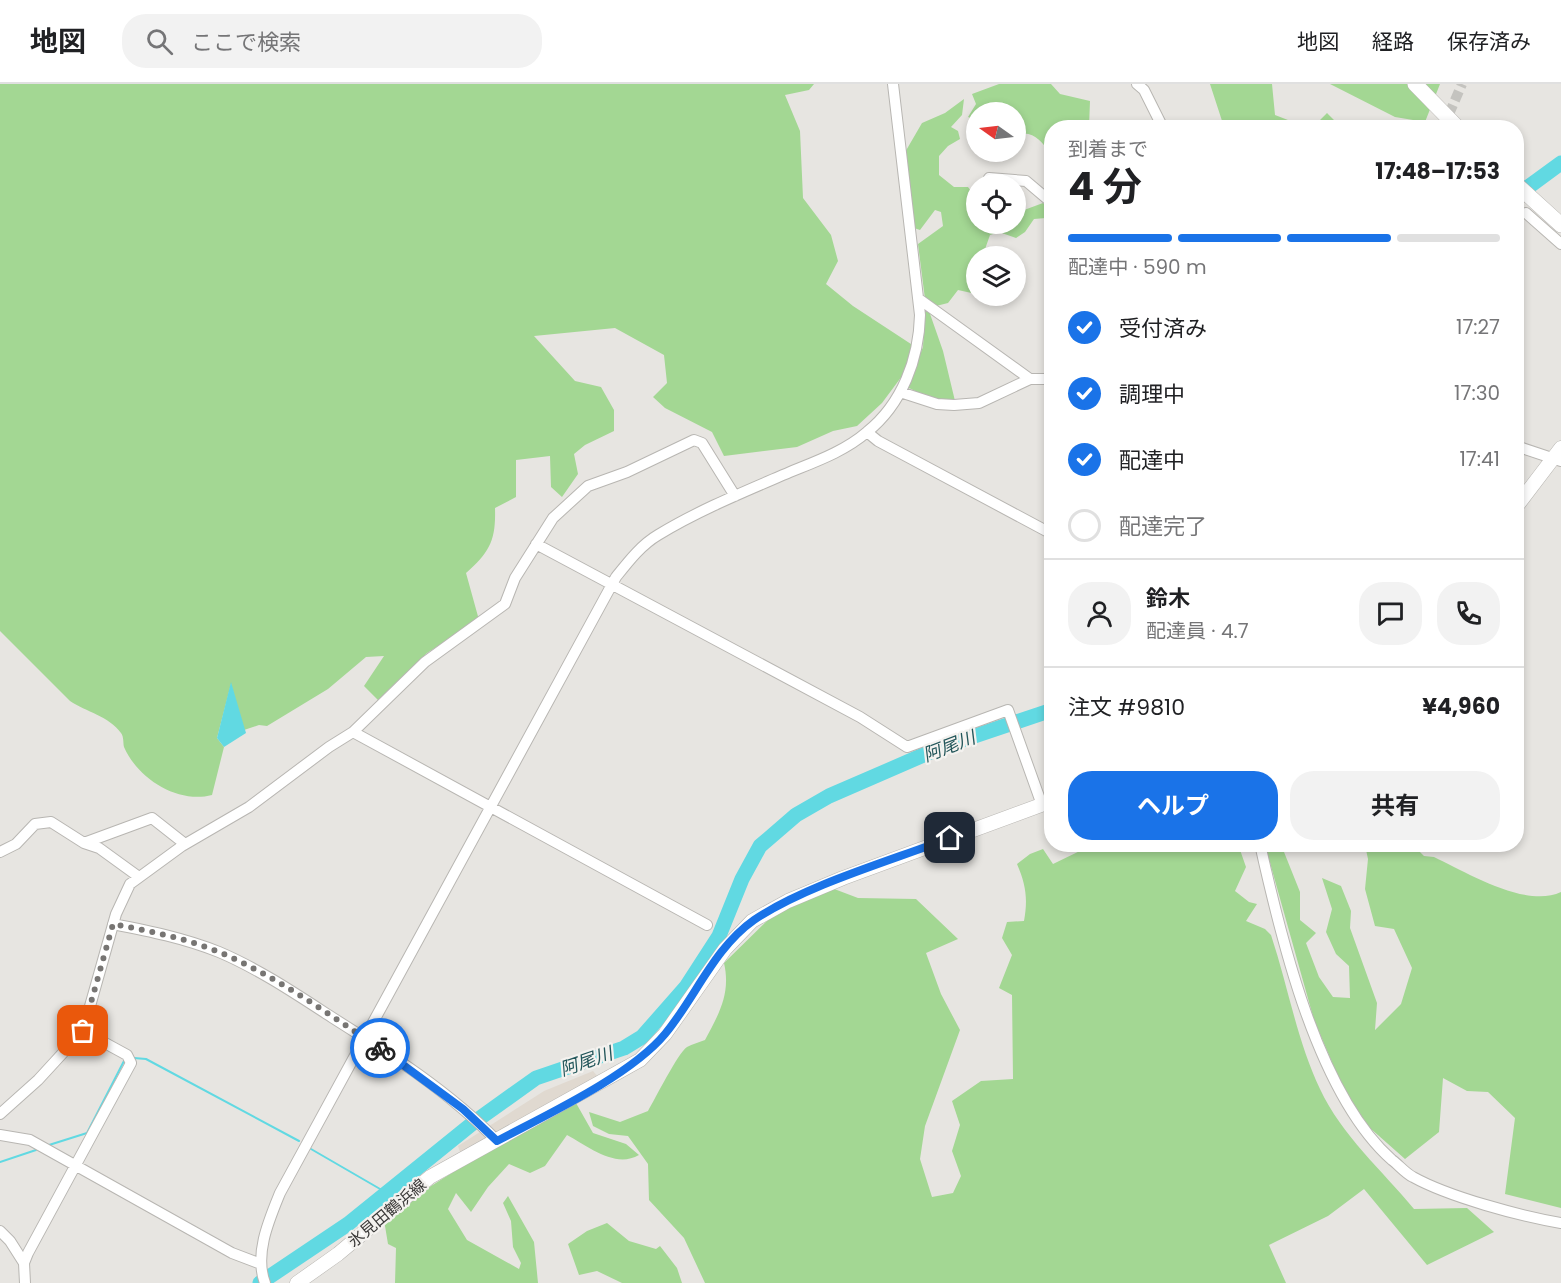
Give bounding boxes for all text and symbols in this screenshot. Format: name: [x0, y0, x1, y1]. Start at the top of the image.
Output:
search box: [122, 14, 542, 68]
text: 地図: [30, 22, 86, 61]
icon: search: [143, 25, 176, 58]
text: ここで検索: [191, 27, 301, 58]
text: 地図: [1297, 27, 1339, 56]
text: 経路: [1372, 27, 1414, 56]
text: 保存済み: [1447, 27, 1531, 56]
north arrow: [966, 102, 1026, 162]
map controls: [966, 102, 1026, 306]
text: 到着まで: [1068, 135, 1148, 163]
text: 17:48–17:53: [1375, 156, 1500, 187]
text: 4 分: [1068, 159, 1142, 214]
button: locate: [966, 174, 1026, 234]
button: layers: [966, 246, 1026, 306]
text: 配達中 · 590 m: [1068, 253, 1207, 281]
icon: check: [1068, 311, 1101, 344]
text: 受付済み: [1119, 313, 1207, 344]
text: 17:27: [1456, 313, 1500, 341]
icon: check: [1068, 377, 1101, 410]
text: 調理中: [1119, 379, 1185, 410]
text: 17:30: [1454, 379, 1500, 407]
icon: check: [1068, 443, 1101, 476]
text: 配達中: [1119, 445, 1185, 476]
text: 17:41: [1459, 445, 1500, 473]
text: 配達完了: [1119, 511, 1207, 542]
button: person: [1068, 582, 1131, 645]
button: chat: [1359, 582, 1422, 645]
button: phone: [1437, 582, 1500, 645]
text: 鈴木: [1146, 583, 1190, 614]
text: 配達員 · 4.7: [1146, 617, 1249, 645]
text: ¥4,960: [1422, 691, 1500, 722]
text: 注文 #9810: [1068, 692, 1185, 723]
water label: 阿尾川: [919, 724, 981, 767]
button: ヘルプ: [1068, 771, 1278, 840]
button: 共有: [1290, 771, 1500, 840]
pin: [924, 812, 975, 863]
icon: home: [933, 821, 966, 854]
pin: [57, 1005, 108, 1056]
icon: bag: [66, 1014, 99, 1047]
courier: [350, 1018, 410, 1078]
icon: bike: [364, 1032, 397, 1065]
water label: 阿尾川: [556, 1040, 617, 1082]
street label: 氷見田鶴浜線: [343, 1173, 431, 1253]

